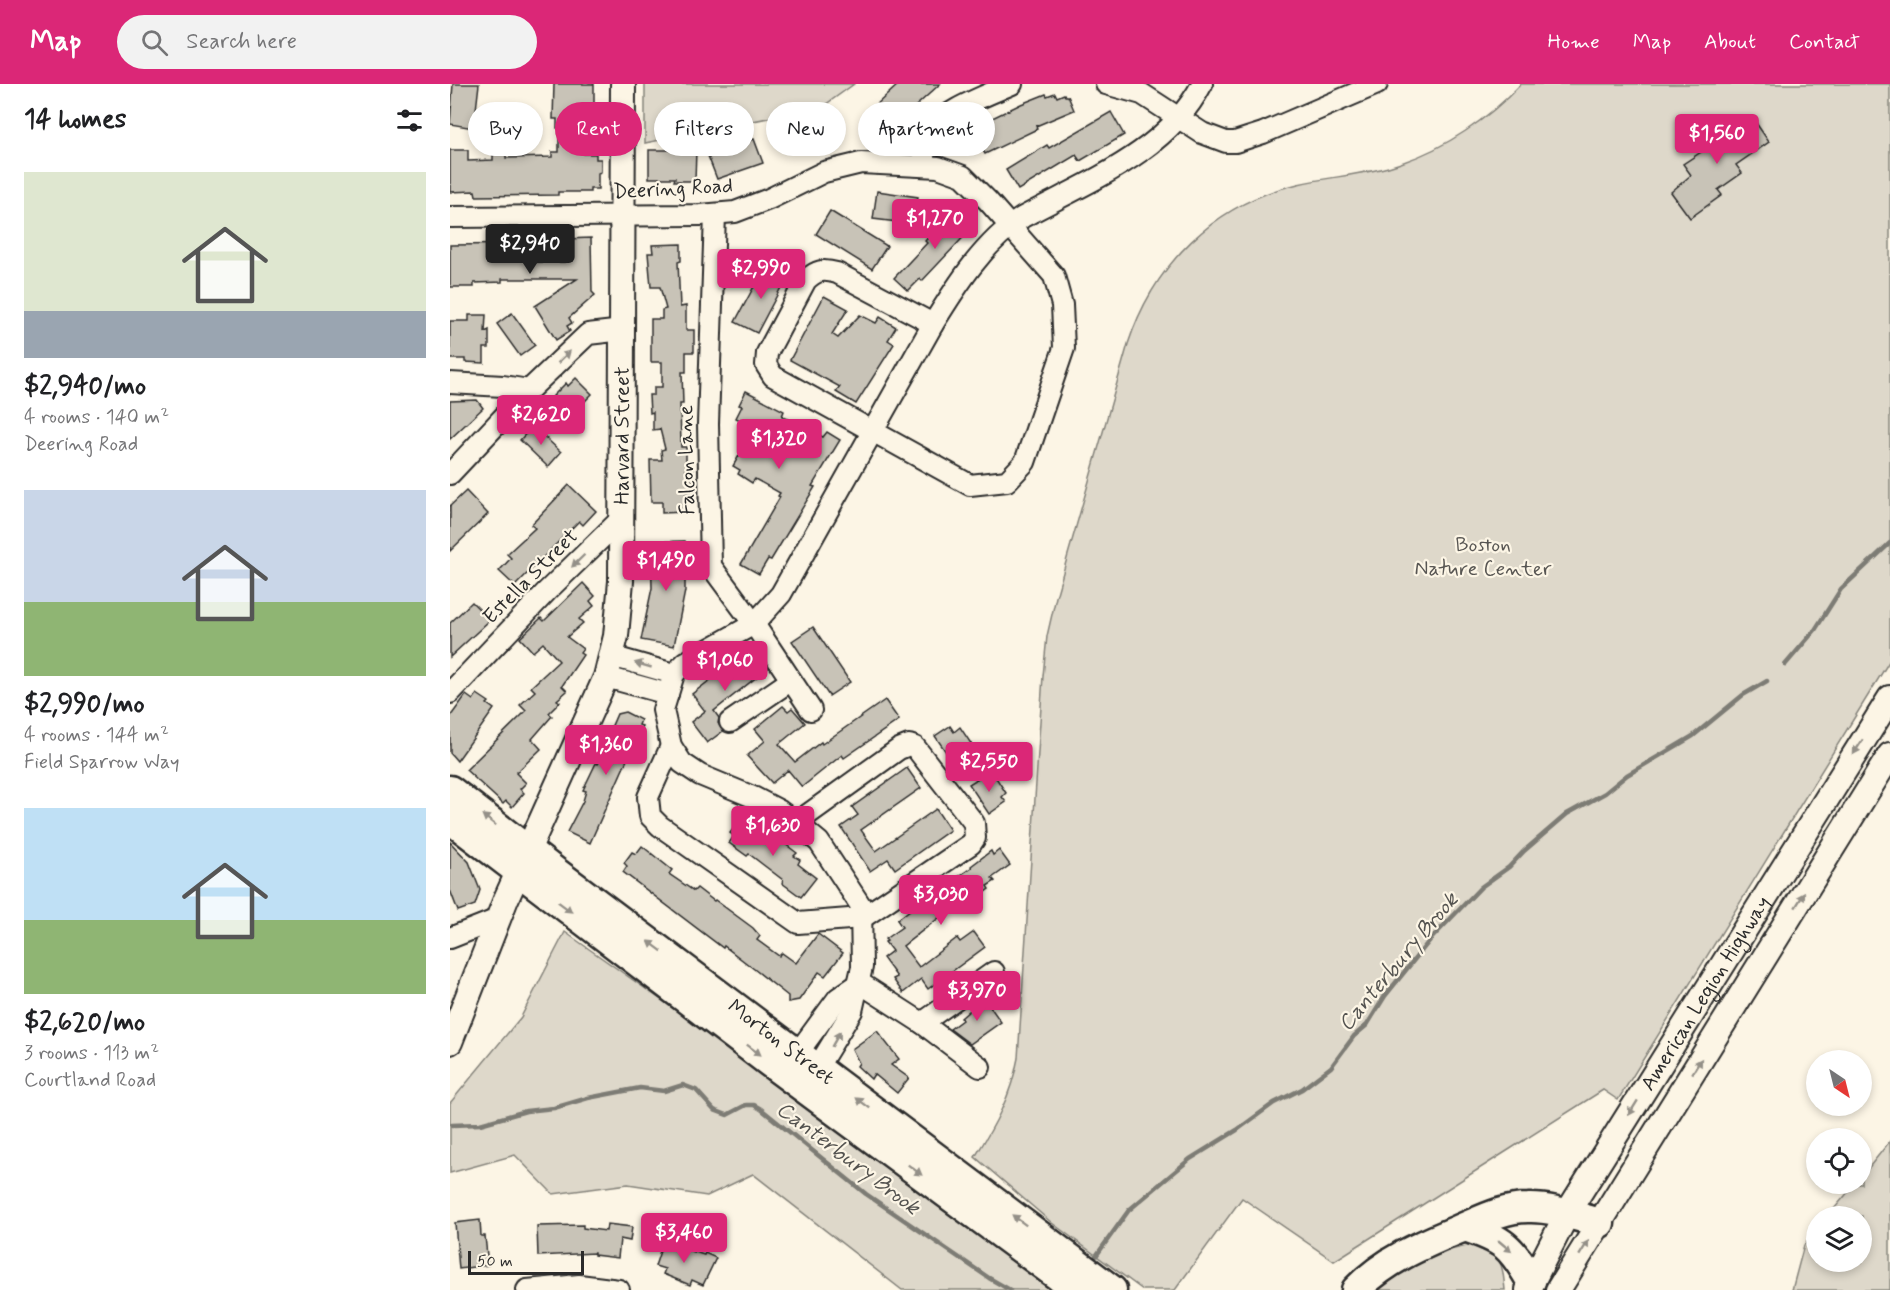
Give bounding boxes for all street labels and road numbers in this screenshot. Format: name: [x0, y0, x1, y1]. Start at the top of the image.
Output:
street label: Deering Road: [612, 172, 734, 206]
street label: Harvard Street: [608, 366, 637, 505]
street label: Falcon Lane: [672, 405, 702, 515]
street label: Estella Street: [477, 523, 585, 631]
street label: American Legion Highway: [1634, 891, 1777, 1096]
street label: Morton Street: [722, 993, 840, 1092]

